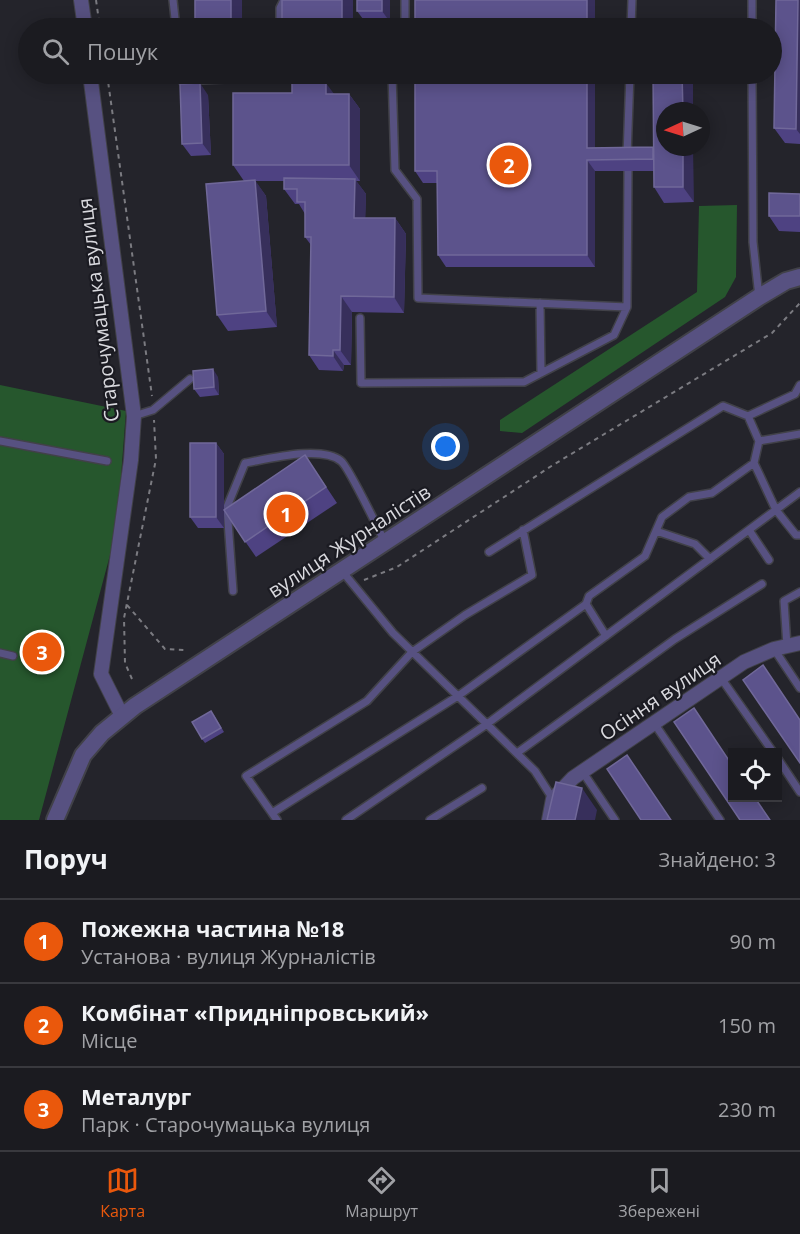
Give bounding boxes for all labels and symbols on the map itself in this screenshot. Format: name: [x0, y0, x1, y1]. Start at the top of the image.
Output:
north arrow: [656, 102, 710, 156]
pin: 2: [490, 142, 528, 188]
street label: Старочумацька вулиця: [71, 196, 125, 424]
your location: [431, 432, 460, 461]
street label: вулиця Журналістів: [262, 478, 436, 604]
pin: 1: [266, 492, 306, 536]
pin: 3: [22, 630, 62, 674]
street label: Осіння вулиця: [594, 645, 726, 747]

